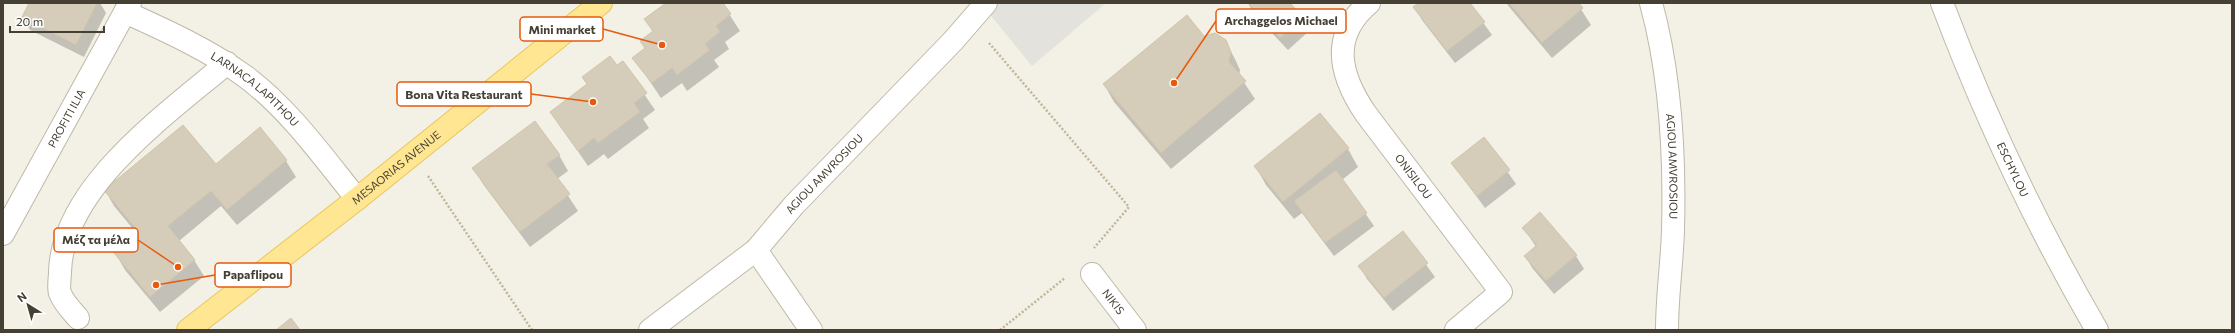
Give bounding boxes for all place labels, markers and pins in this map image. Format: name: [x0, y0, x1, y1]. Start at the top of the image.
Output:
callout: Archaggelos Michael: [1216, 9, 1346, 33]
callout: Mini market: [520, 17, 603, 41]
callout: Bona Vita Restaurant: [397, 82, 531, 106]
callout: Μέζ τα μέλα: [54, 228, 138, 252]
callout: Papaflipou: [215, 263, 291, 287]

